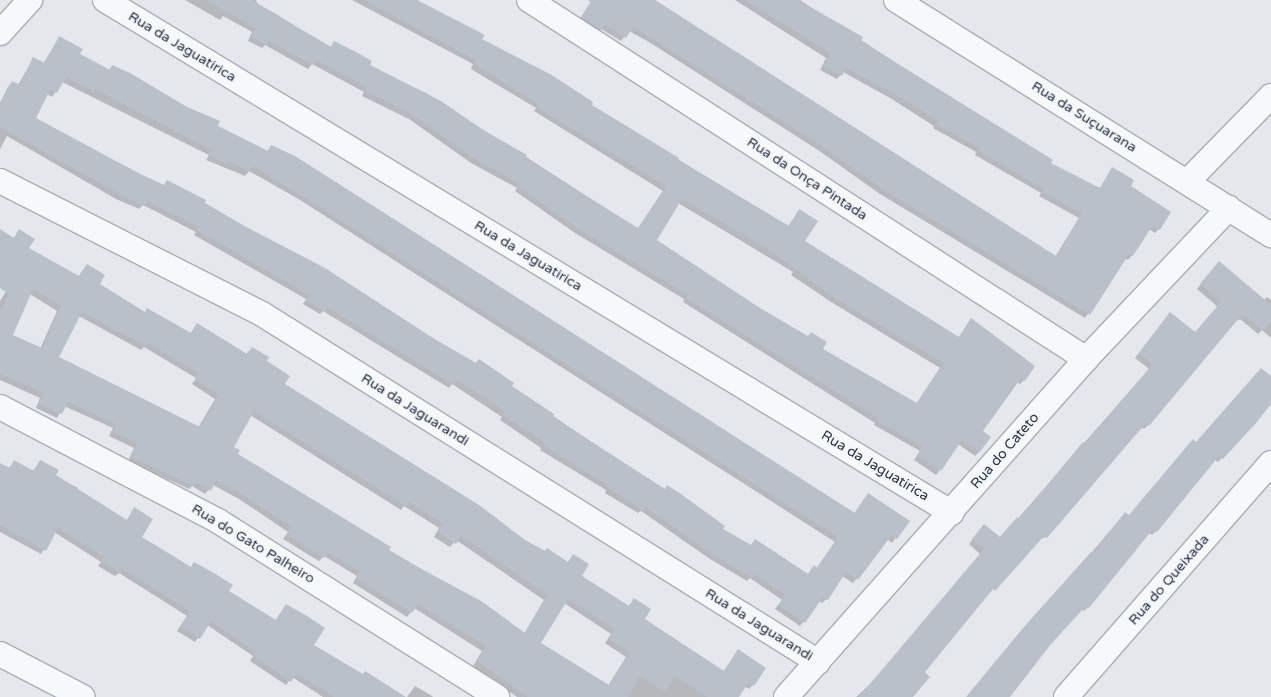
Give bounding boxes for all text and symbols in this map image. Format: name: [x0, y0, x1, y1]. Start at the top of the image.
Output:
street label: Rua da Jaguatirica: [125, 8, 239, 86]
street label: Rua da Suçuarana: [1028, 78, 1140, 156]
street label: Rua da Onça Pintada: [744, 134, 870, 224]
street label: Rua da Jaguatirica: [471, 217, 585, 295]
street label: Rua da Jaguarandi: [358, 370, 472, 450]
street label: Rua do Cateto: [967, 410, 1043, 492]
street label: Rua da Jaguatirica: [818, 427, 932, 505]
street label: Rua do Gato Palheiro: [188, 501, 318, 587]
street label: Rua do Queixada: [1125, 531, 1213, 629]
street label: Rua da Jaguarandi: [702, 585, 816, 665]

